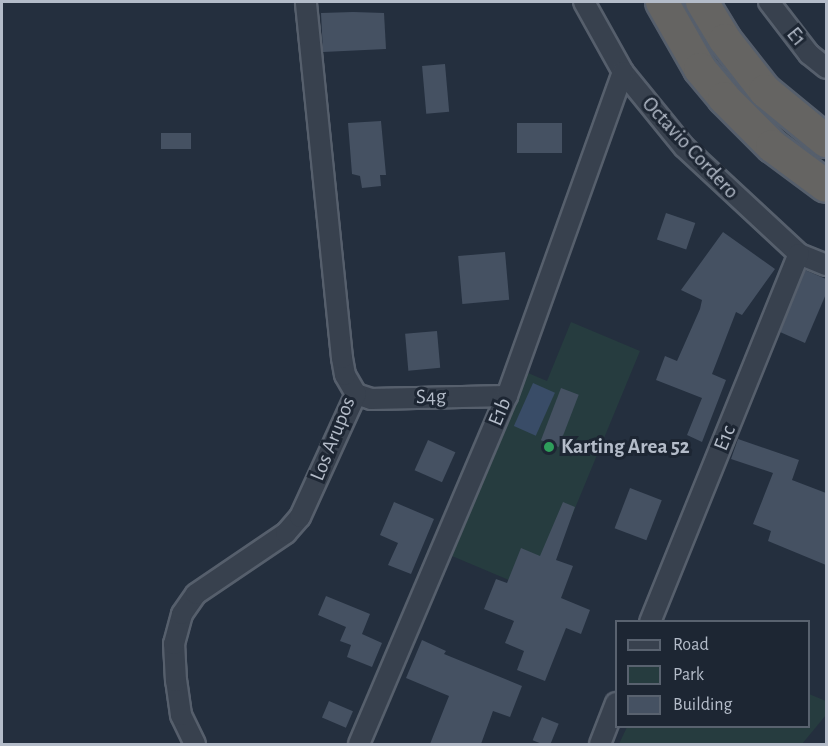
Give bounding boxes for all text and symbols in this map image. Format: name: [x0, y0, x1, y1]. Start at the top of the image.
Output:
street label: E1: [781, 22, 811, 52]
street label: Octavio Cordero: [636, 92, 744, 204]
street label: S4g: [416, 384, 446, 410]
street label: Los Arupos: [305, 393, 361, 485]
street label: E1b: [483, 394, 517, 430]
street label: E1c: [709, 421, 741, 455]
place label: Karting Area 52: [561, 434, 690, 460]
marker: Karting Area 52: [542, 440, 556, 454]
legend: [615, 620, 810, 728]
text: Road: [673, 636, 709, 654]
text: Park: [673, 666, 704, 684]
text: Building: [673, 696, 732, 714]

